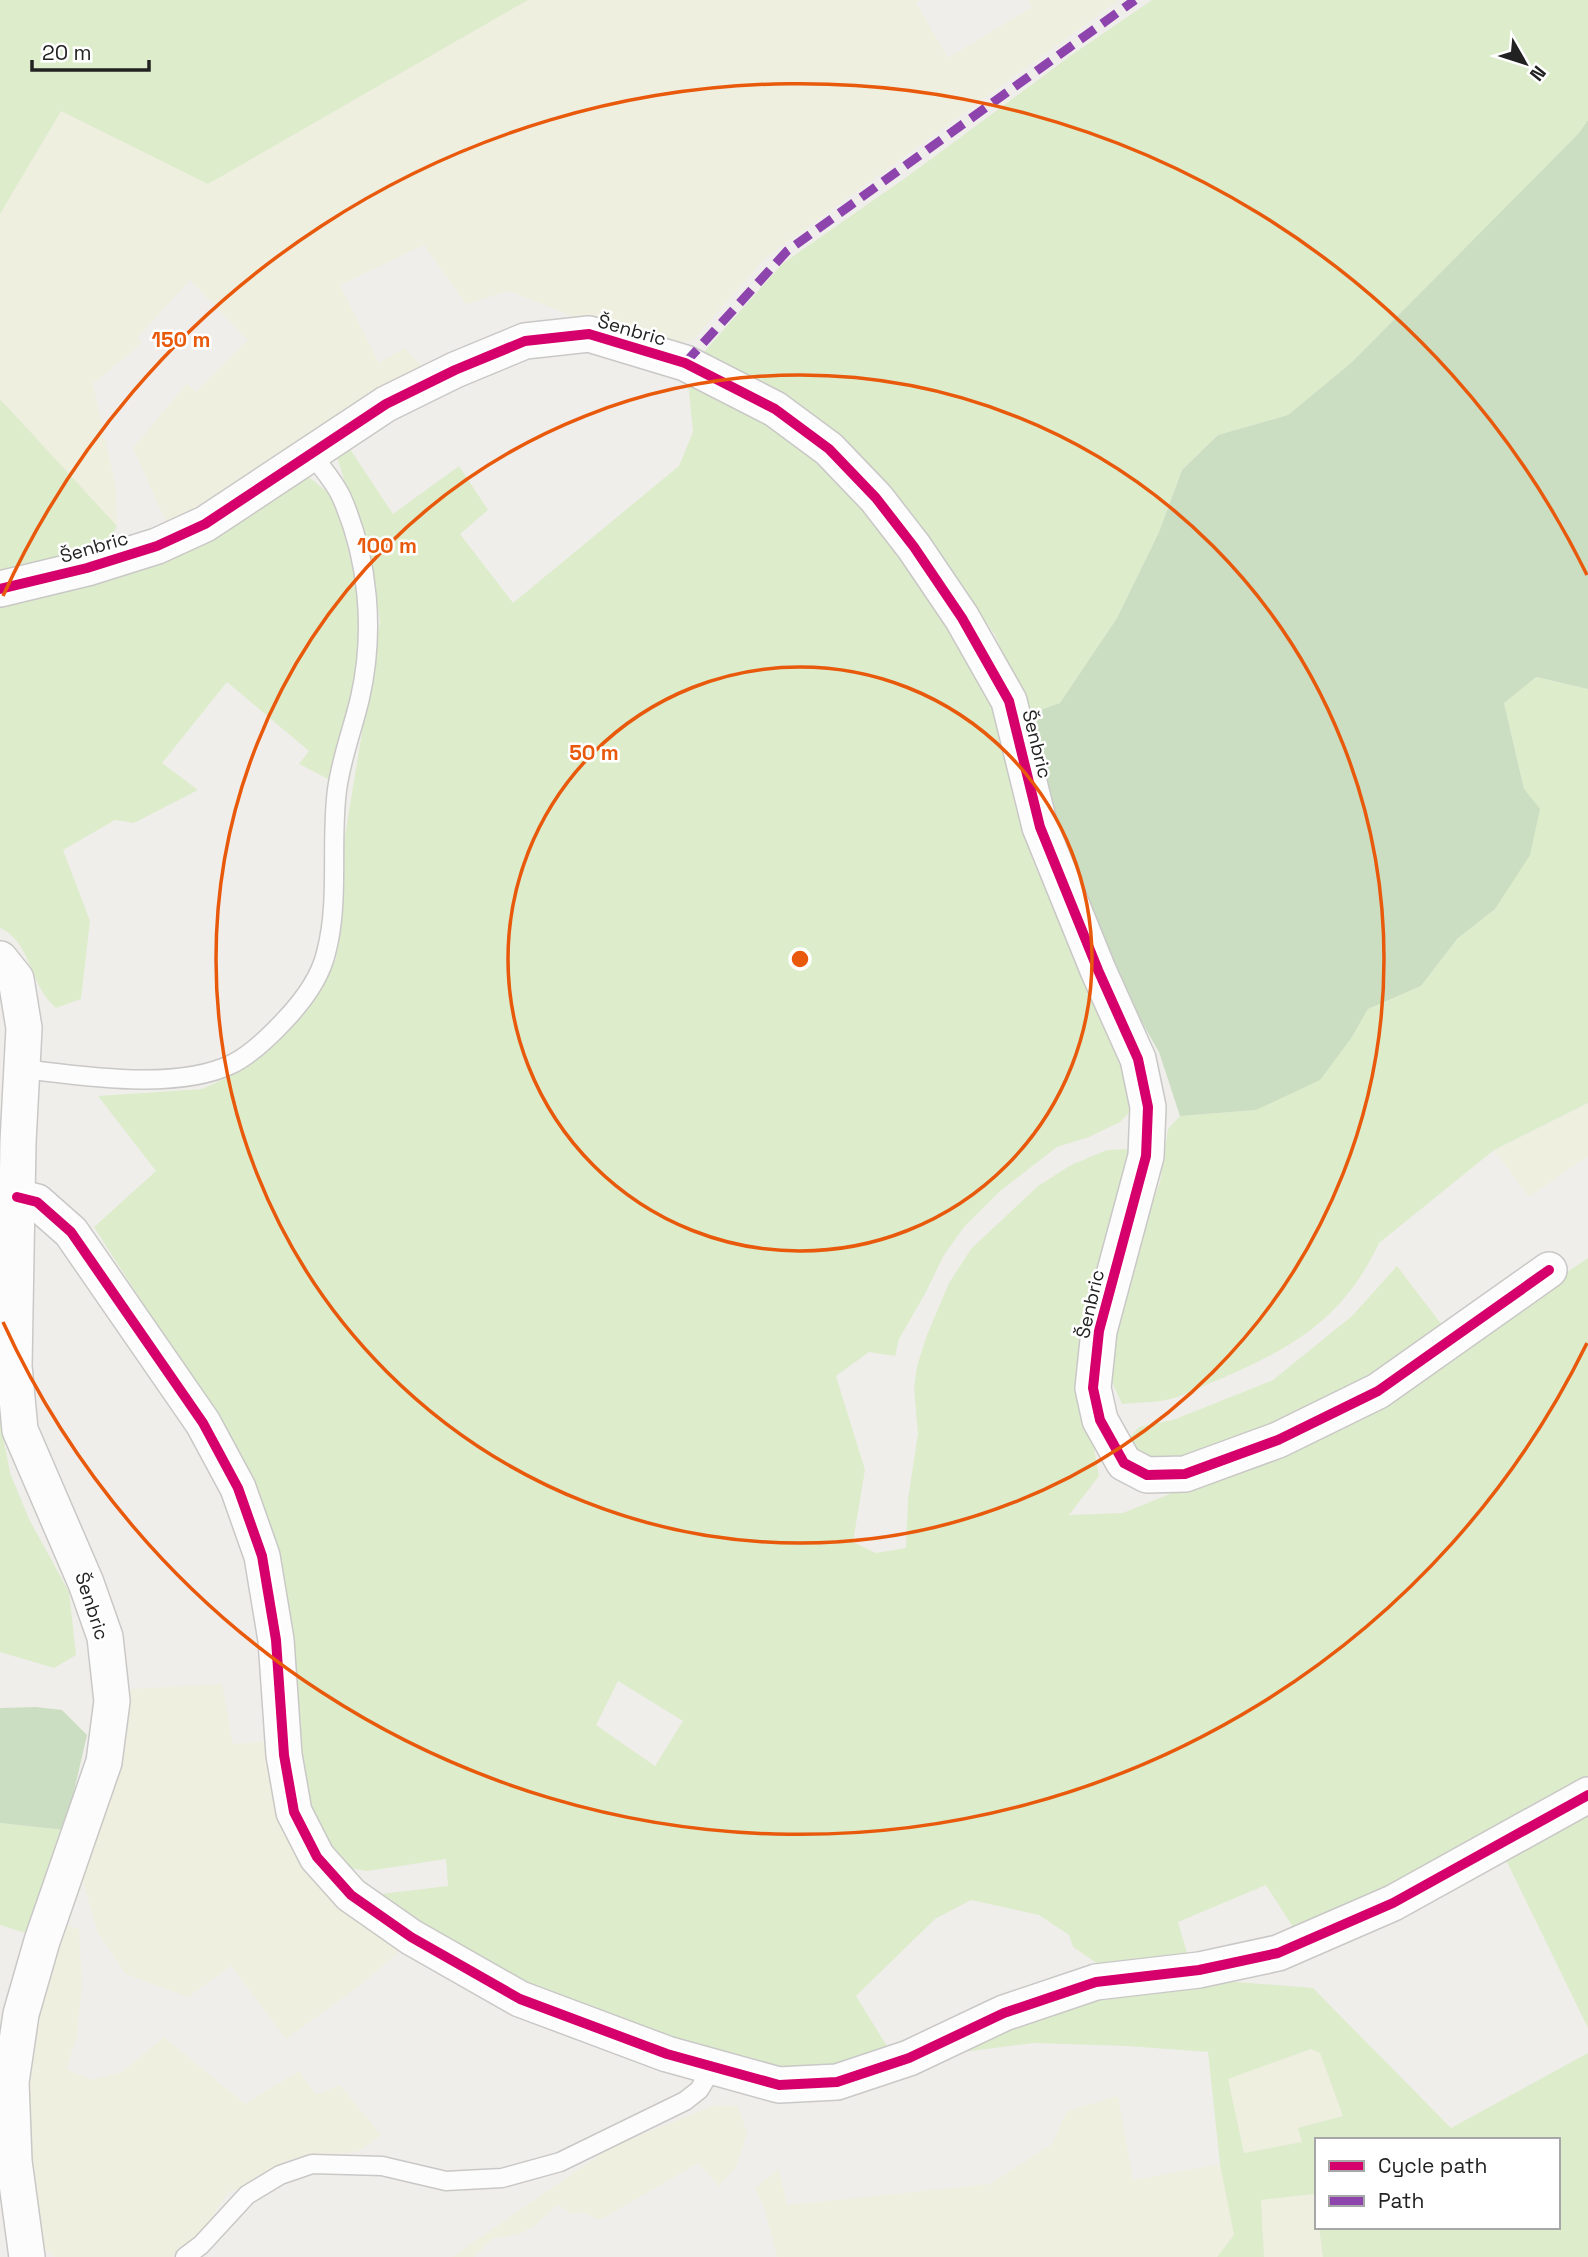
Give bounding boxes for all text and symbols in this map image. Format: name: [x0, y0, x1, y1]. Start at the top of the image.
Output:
scale bar: [32, 28, 149, 72]
north arrow: [1490, 28, 1560, 98]
text: 20 m: [42, 39, 92, 66]
text: N: [1524, 61, 1552, 86]
street label: Šenbric: [595, 308, 669, 352]
text: 150 m: [152, 326, 210, 353]
street label: Šenbric: [57, 525, 131, 569]
text: 100 m: [357, 532, 417, 559]
street label: Šenbric: [1016, 707, 1058, 781]
text: 50 m: [569, 739, 619, 766]
centre of rings: [788, 947, 812, 971]
street label: Šenbric: [1070, 1267, 1110, 1341]
street label: Šenbric: [69, 1569, 115, 1643]
legend: [1315, 2138, 1560, 2229]
text: Cycle path: [1378, 2152, 1487, 2179]
text: Path: [1378, 2187, 1424, 2214]

